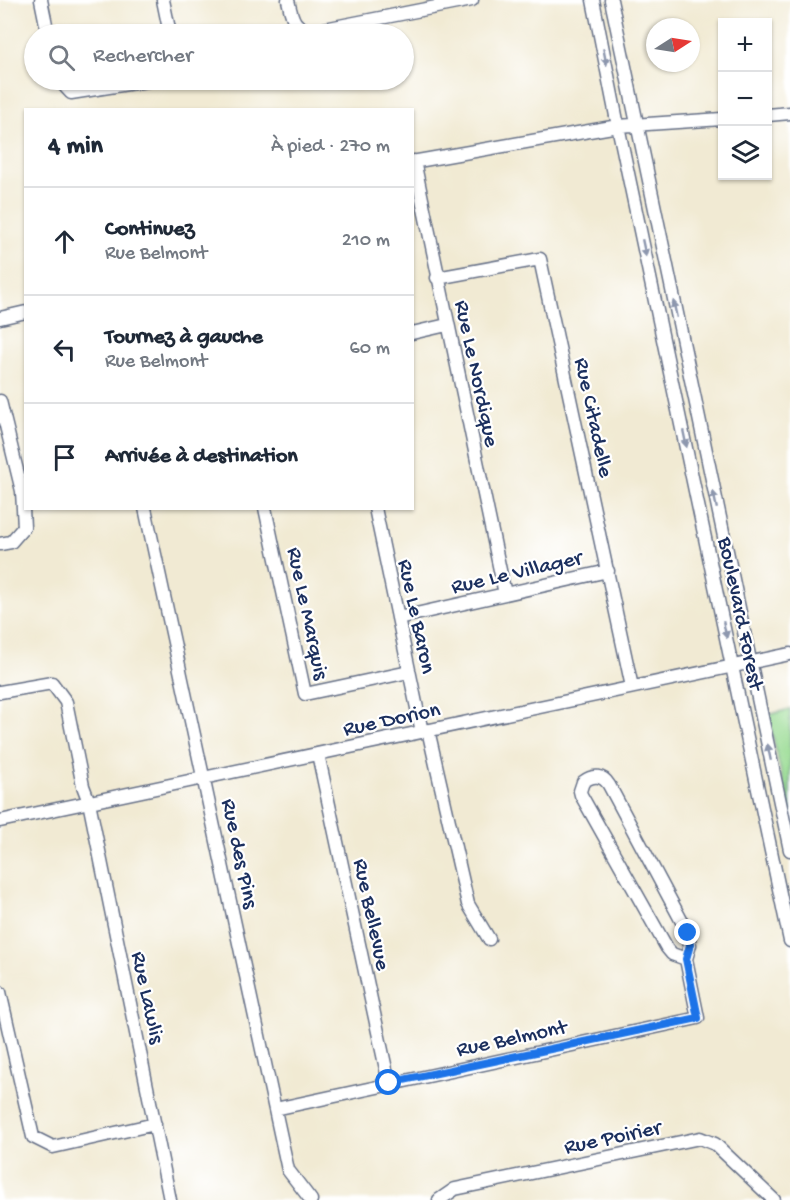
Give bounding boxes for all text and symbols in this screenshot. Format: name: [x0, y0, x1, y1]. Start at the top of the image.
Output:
north arrow: [646, 18, 700, 72]
map controls: [718, 18, 772, 180]
button: +: [718, 18, 772, 72]
search box: [24, 24, 414, 90]
icon: search: [45, 41, 78, 74]
text: Rechercher: [93, 44, 193, 70]
one-way arrow: [601, 48, 610, 67]
button: −: [718, 72, 772, 126]
button: layers: [718, 126, 772, 180]
text: 4 min: [48, 132, 103, 163]
text: À pied · 270 m: [271, 136, 390, 159]
text: Continuez: [105, 217, 194, 243]
icon: ahead: [48, 225, 81, 258]
text: 210 m: [342, 230, 390, 253]
one-way arrow: [639, 239, 649, 258]
text: Rue Belmont: [105, 243, 207, 266]
street label: Rue Le Nordique: [447, 298, 503, 450]
one-way arrow: [670, 299, 679, 318]
text: Tournez à gauche: [105, 325, 263, 351]
icon: left: [48, 333, 81, 366]
text: 60 m: [350, 338, 390, 361]
text: Rue Belmont: [105, 351, 207, 374]
street label: Rue Citadelle: [567, 356, 618, 481]
one-way arrow: [681, 430, 690, 449]
icon: arrive: [48, 441, 81, 474]
text: Arrivée à destination: [105, 444, 298, 470]
one-way arrow: [710, 490, 720, 509]
street label: Boulevard Forest: [710, 534, 768, 695]
street label: Rue Le Marquis: [279, 545, 333, 683]
street label: Rue Le Villager: [449, 546, 587, 602]
street label: Rue Le Baron: [390, 557, 440, 677]
one-way arrow: [721, 621, 731, 639]
street label: Rue Dorion: [341, 698, 443, 744]
one-way arrow: [764, 742, 773, 761]
street label: Rue des Pins: [214, 797, 263, 912]
street label: Rue Bellevue: [346, 857, 395, 974]
route end: [674, 919, 700, 945]
street label: Rue Lawlis: [124, 949, 169, 1047]
street label: Rue Belmont: [454, 1015, 571, 1064]
route start: [375, 1069, 401, 1095]
street label: Rue Poirier: [562, 1116, 666, 1162]

